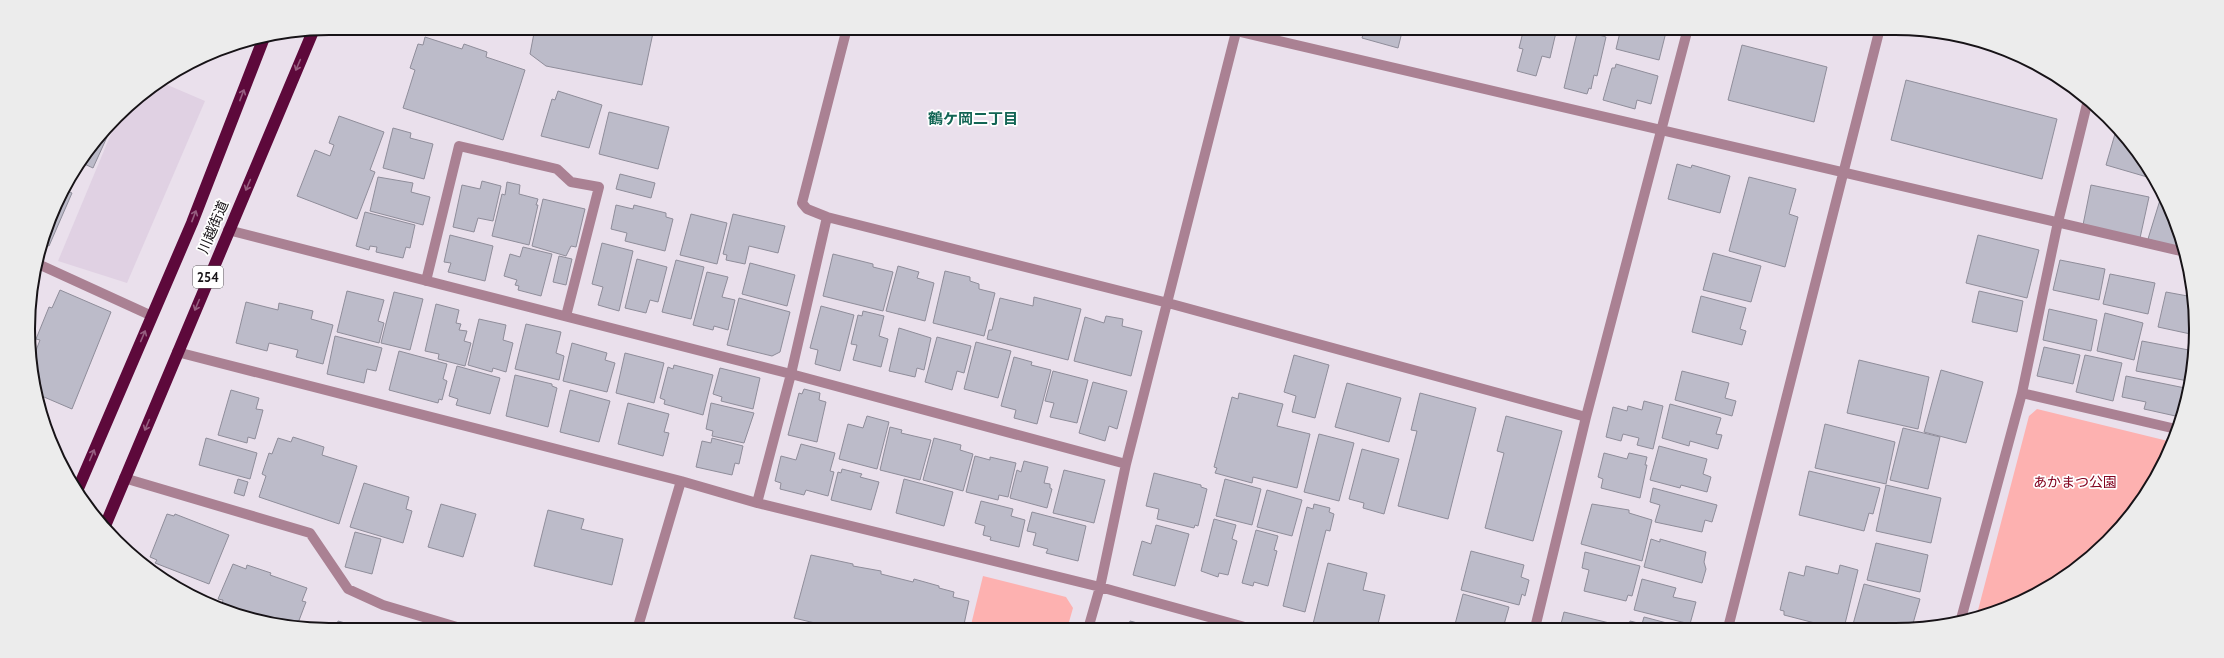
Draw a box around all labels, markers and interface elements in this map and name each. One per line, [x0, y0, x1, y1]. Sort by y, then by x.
one-way arrow [294, 59, 302, 71]
one-way arrow [238, 90, 246, 102]
district label: 鶴ケ岡二丁目 [928, 110, 1018, 128]
one-way arrow [243, 179, 251, 191]
street label: 川越街道 [194, 198, 232, 256]
one-way arrow [191, 211, 199, 223]
road number: 254 [193, 266, 223, 288]
one-way arrow [193, 298, 200, 310]
one-way arrow [140, 330, 147, 342]
one-way arrow [142, 418, 150, 430]
one-way arrow [89, 450, 97, 462]
park label: あかまつ公園 [2033, 473, 2117, 491]

